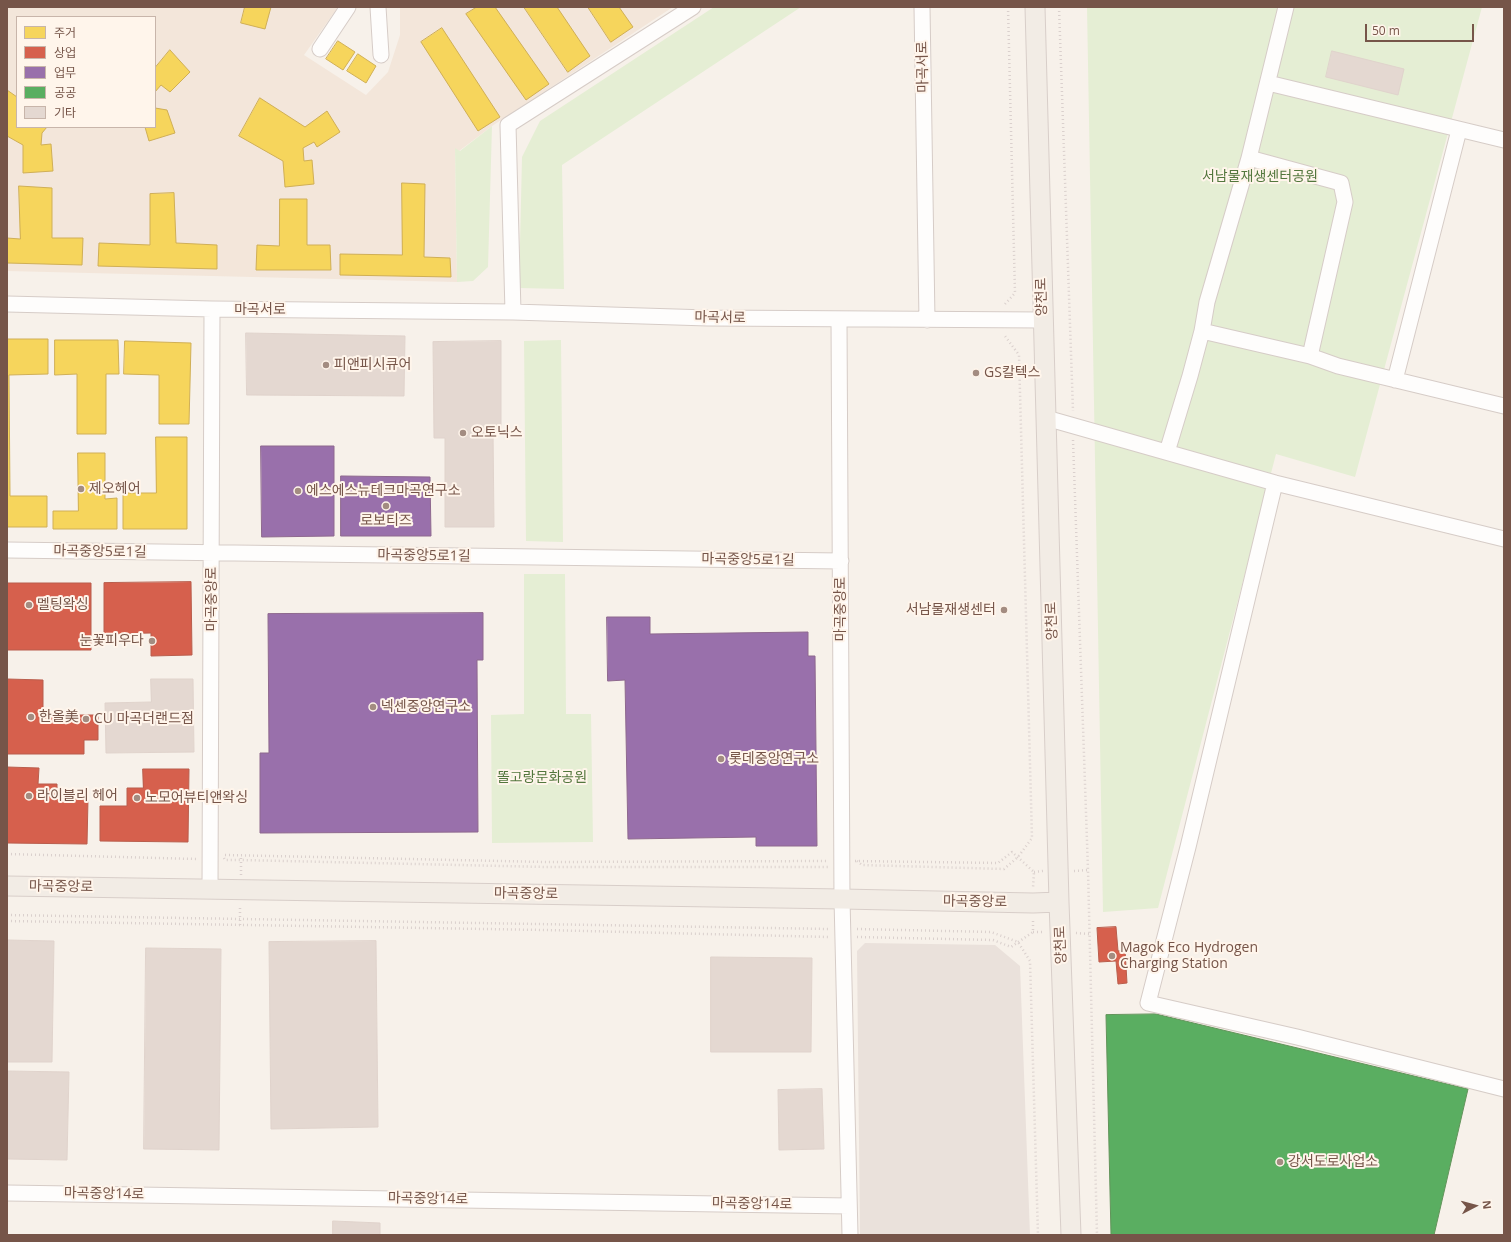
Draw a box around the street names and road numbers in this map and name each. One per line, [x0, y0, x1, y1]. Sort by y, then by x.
street label: 마곡서로 [914, 41, 932, 93]
street label: 양천로 [1033, 278, 1051, 316]
street label: 마곡서로 [234, 302, 286, 318]
street label: 마곡서로 [694, 309, 746, 327]
street label: 마곡중앙5로1길 [53, 543, 147, 561]
street label: 마곡중앙5로1길 [377, 547, 471, 565]
street label: 마곡중앙5로1길 [701, 551, 795, 569]
street label: 마곡중앙로 [204, 567, 220, 631]
street label: 마곡중앙로 [833, 577, 849, 641]
street label: 양천로 [1043, 601, 1061, 641]
street label: 마곡중앙로 [29, 878, 93, 896]
street label: 마곡중앙로 [494, 885, 558, 903]
street label: 마곡중앙로 [943, 893, 1007, 911]
street label: 양천로 [1052, 925, 1070, 965]
street label: 마곡중앙14로 [64, 1185, 144, 1203]
street label: 마곡중앙14로 [388, 1190, 468, 1208]
street label: 마곡중앙14로 [712, 1195, 792, 1213]

